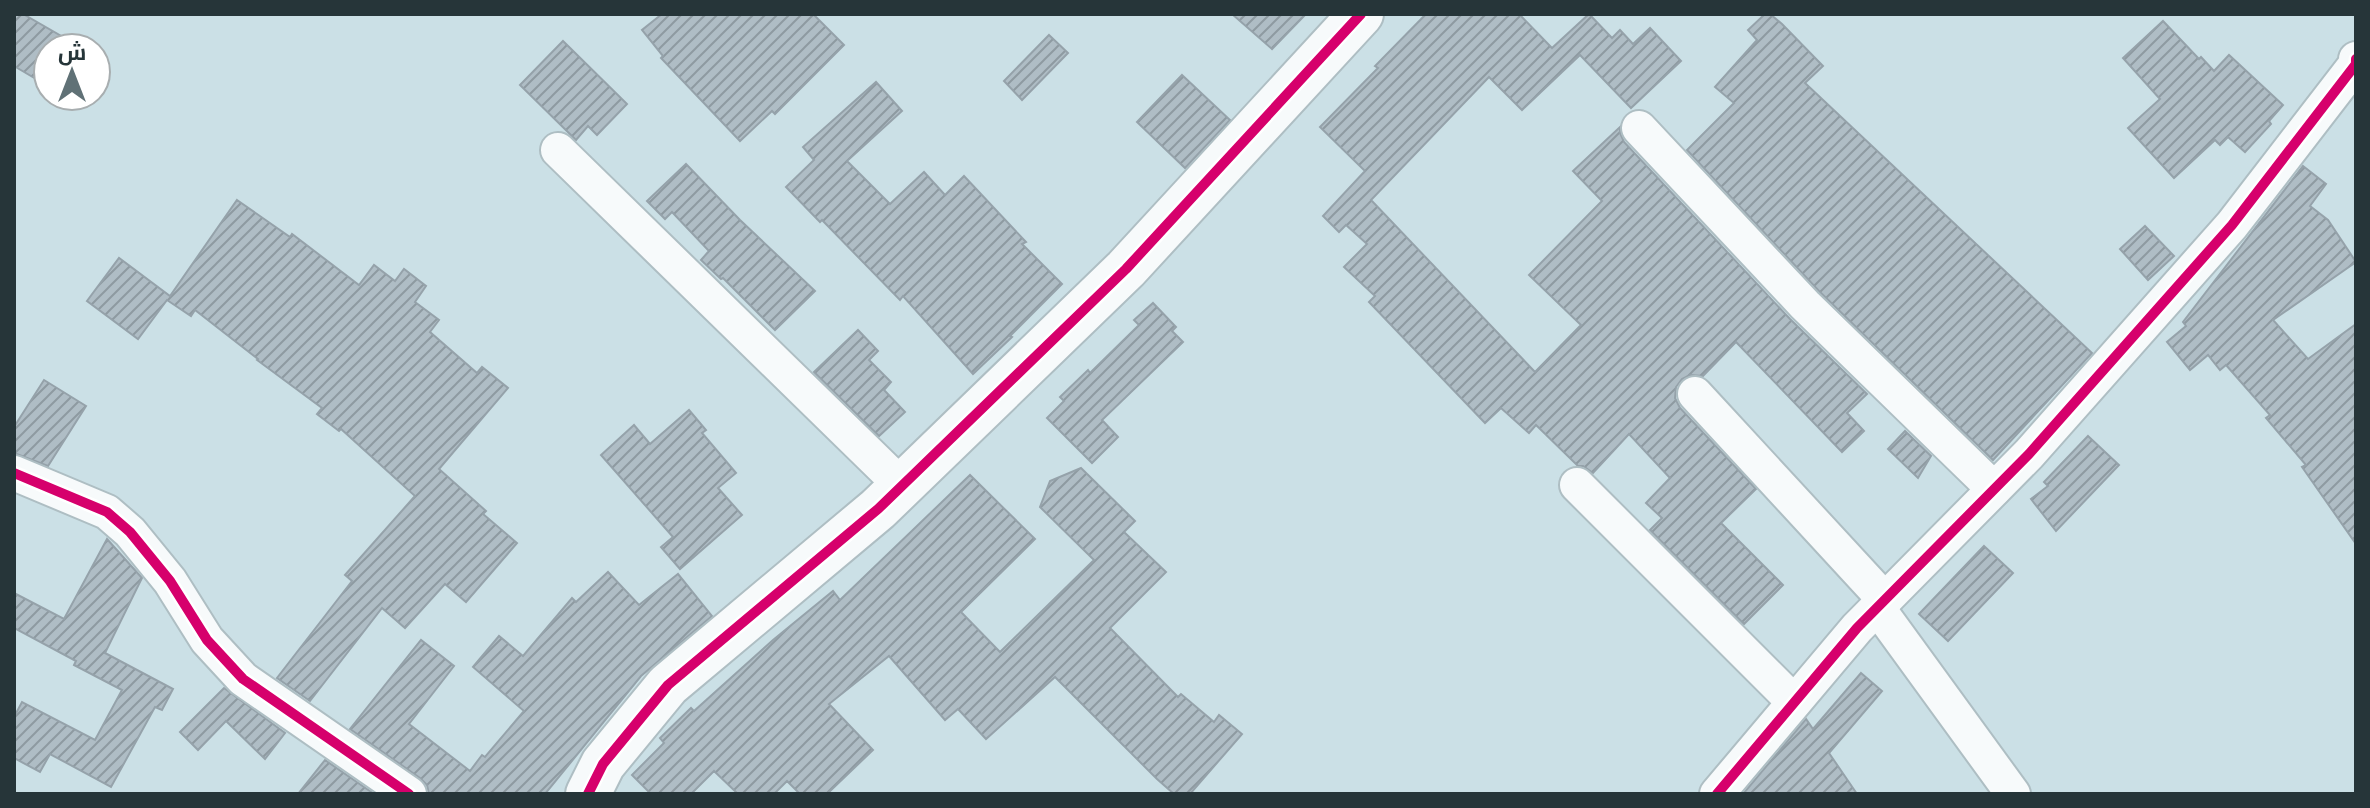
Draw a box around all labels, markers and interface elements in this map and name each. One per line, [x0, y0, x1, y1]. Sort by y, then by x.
north arrow [32, 32, 112, 112]
text: ش [58, 41, 86, 66]

